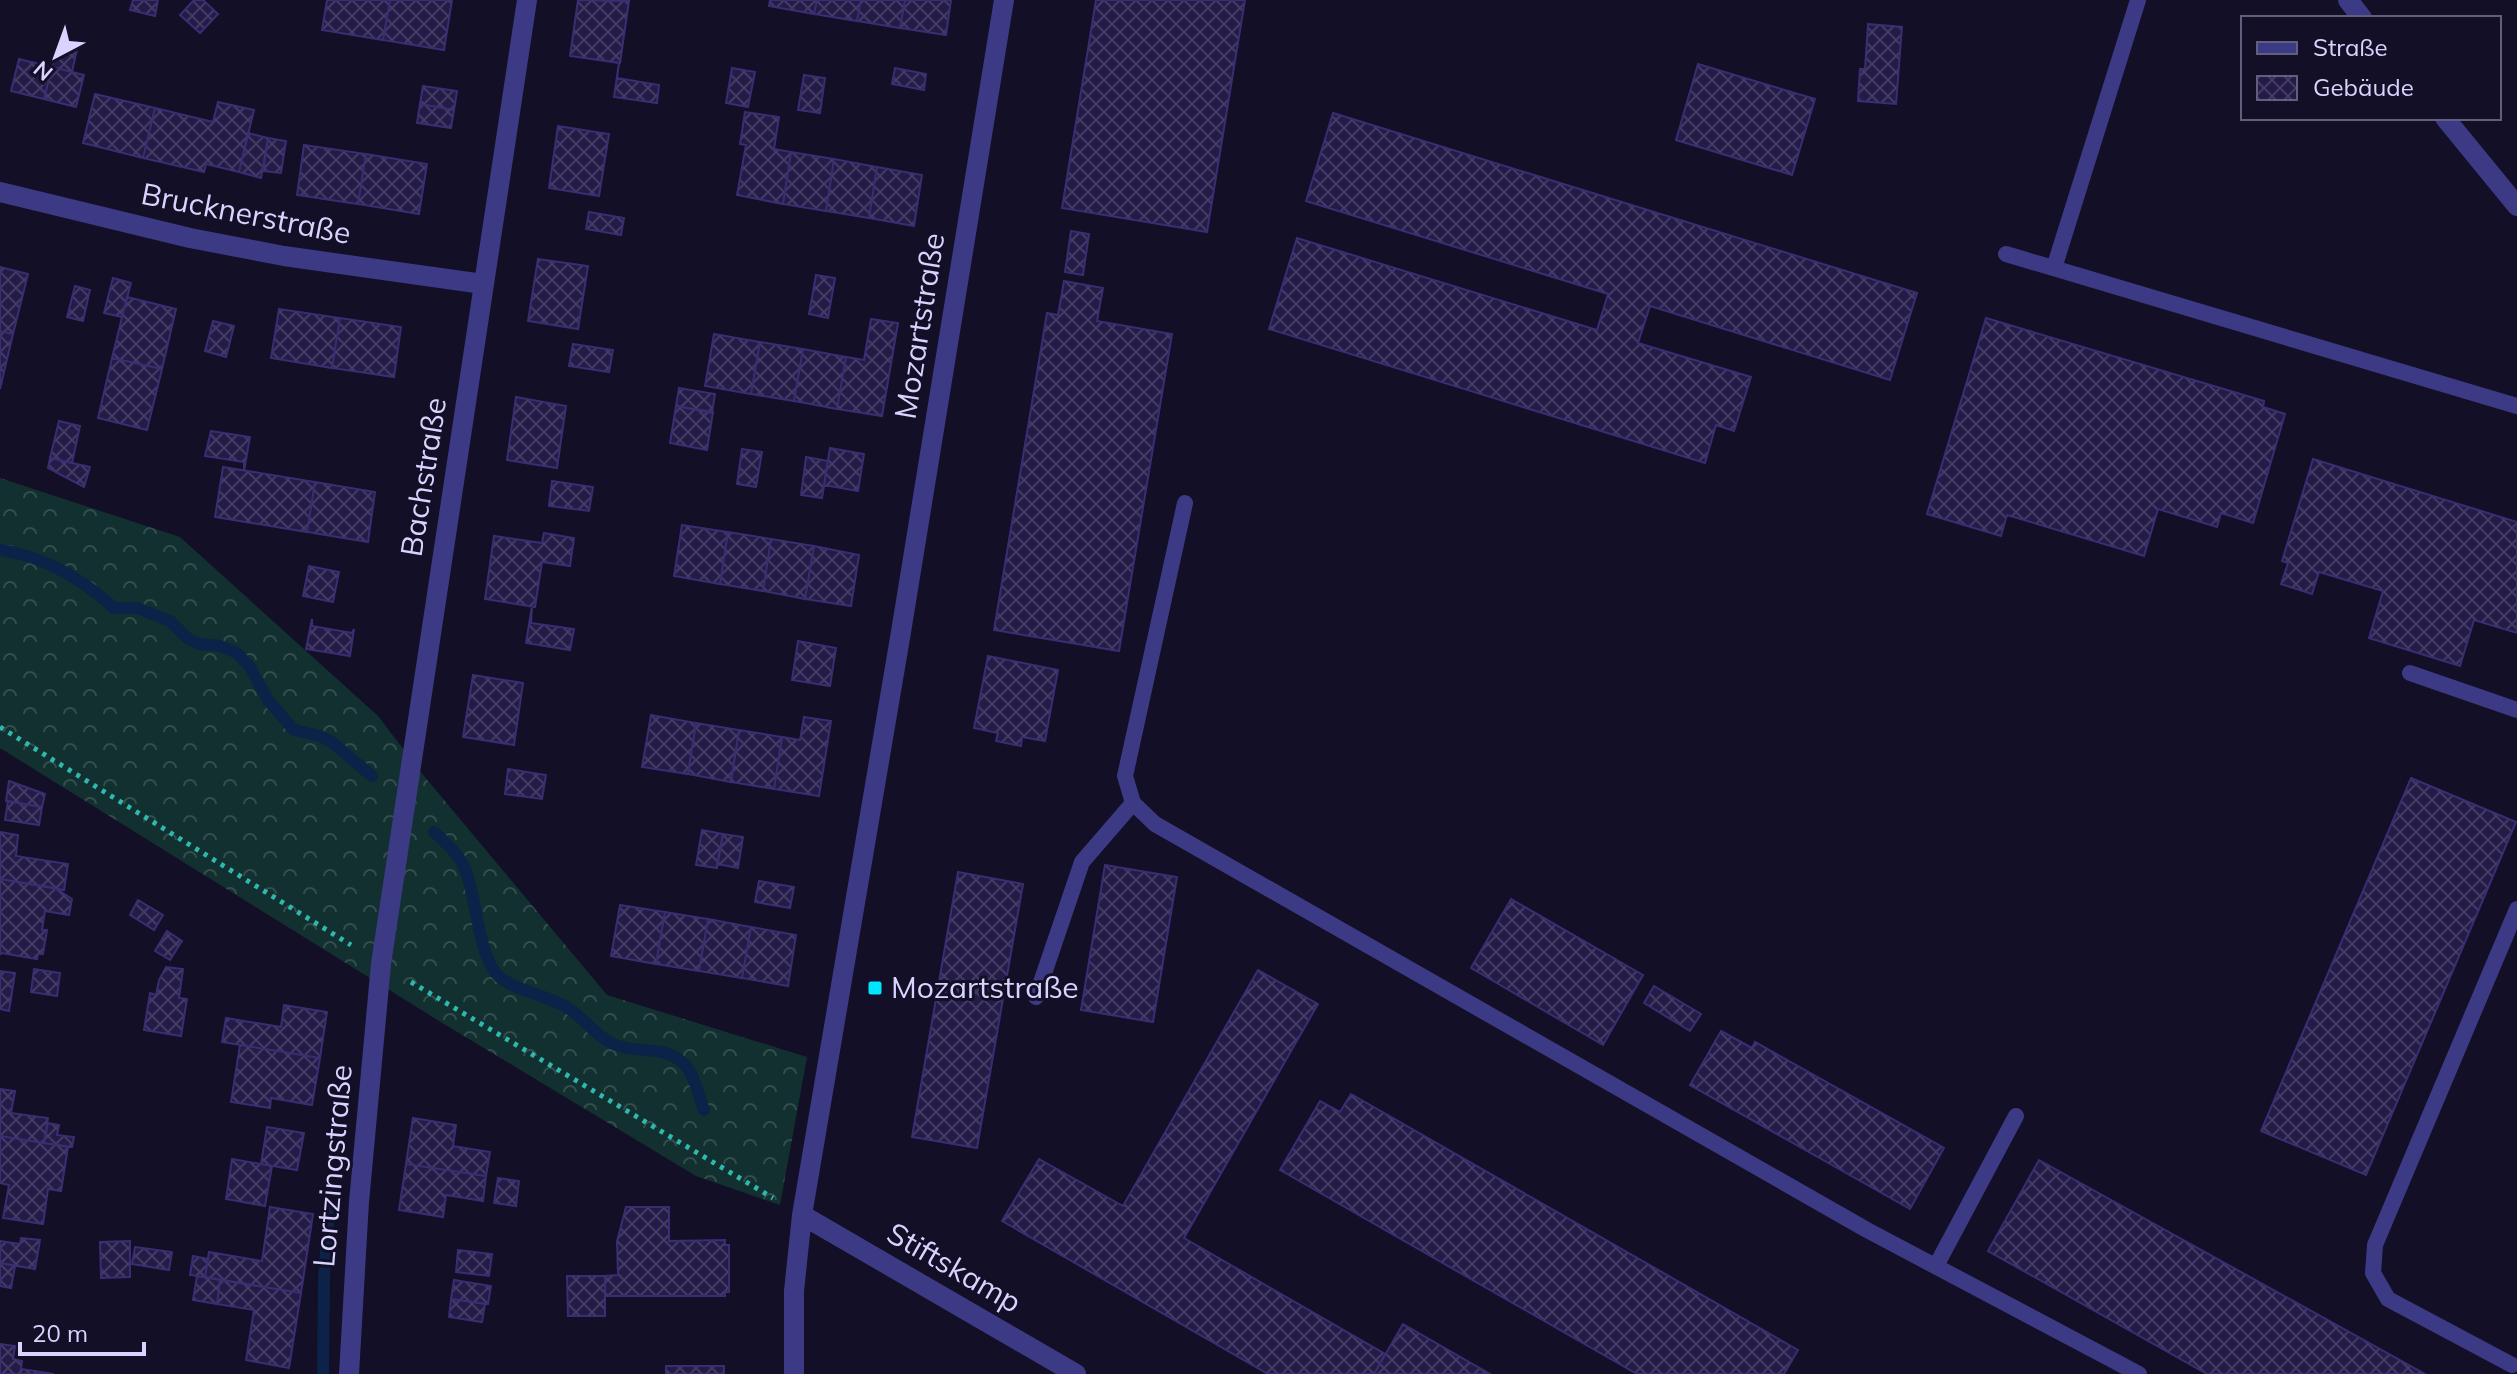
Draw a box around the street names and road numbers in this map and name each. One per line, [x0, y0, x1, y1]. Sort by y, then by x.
street label: Brucknerstraße [138, 174, 354, 252]
street label: Mozartstraße [886, 230, 952, 421]
street label: Bachstraße [392, 395, 454, 559]
street label: Lortzingstraße [304, 1063, 360, 1269]
street label: Stiftskamp [881, 1213, 1028, 1321]

